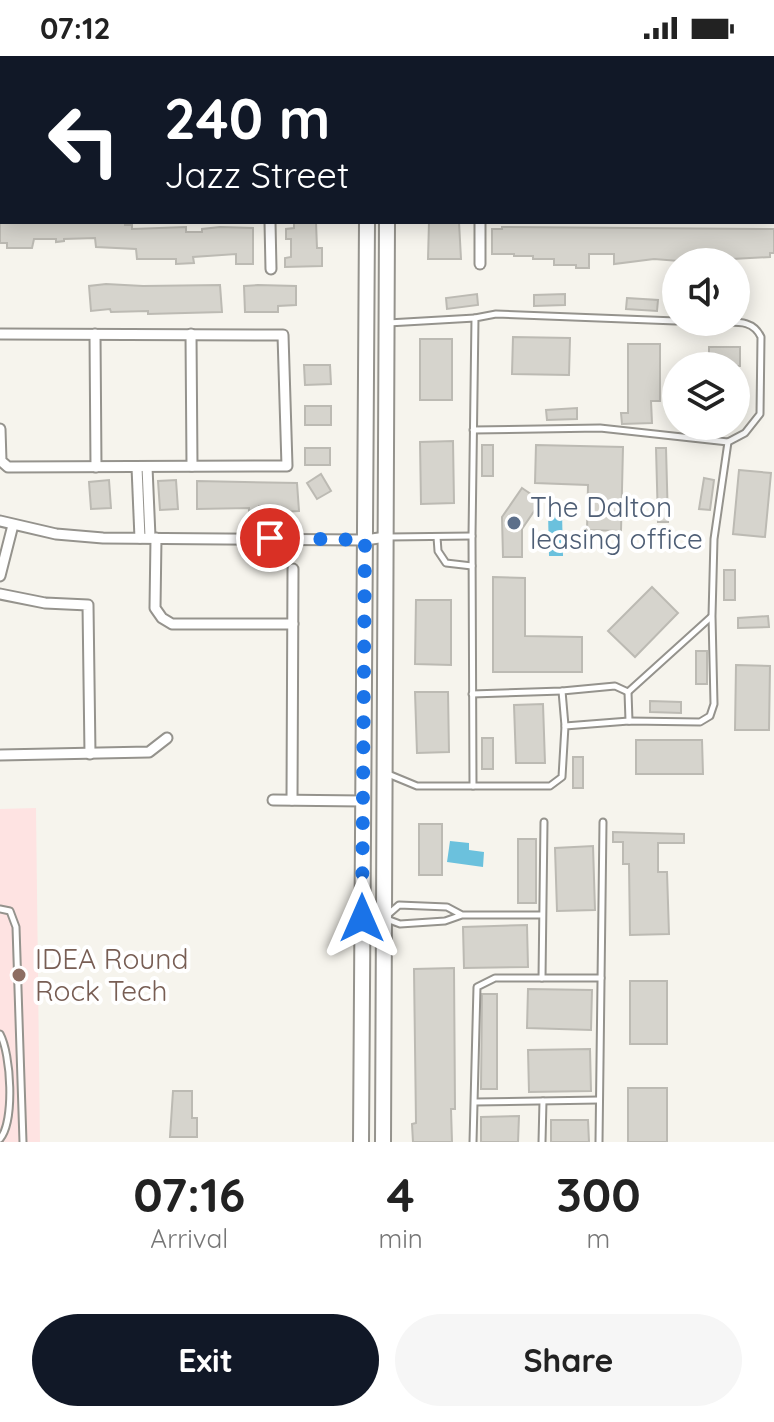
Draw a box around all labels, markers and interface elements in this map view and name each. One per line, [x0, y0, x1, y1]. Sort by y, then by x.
text: 07:12 [40, 9, 111, 47]
text: 240 m [164, 83, 331, 153]
icon: left [32, 88, 136, 192]
text: Jazz Street [164, 152, 349, 197]
map controls [662, 248, 750, 440]
button: sound [662, 248, 750, 336]
button: layers [662, 352, 750, 440]
place label: The Dalton leasing office [530, 489, 703, 556]
pin [236, 504, 304, 572]
marker: The Dalton leasing office [505, 514, 523, 532]
icon: arrive [248, 516, 292, 560]
position arrow [320, 876, 404, 960]
place label: IDEA Round Rock Tech [35, 941, 188, 1008]
marker: IDEA Round Rock Tech [10, 966, 28, 984]
text: 07:16 [133, 1164, 245, 1224]
text: 4 [387, 1164, 415, 1224]
text: 300 [556, 1164, 641, 1224]
text: Arrival [150, 1222, 228, 1255]
text: min [379, 1222, 423, 1255]
text: m [587, 1222, 610, 1255]
button: Exit [32, 1314, 379, 1406]
button: Share [395, 1314, 742, 1406]

